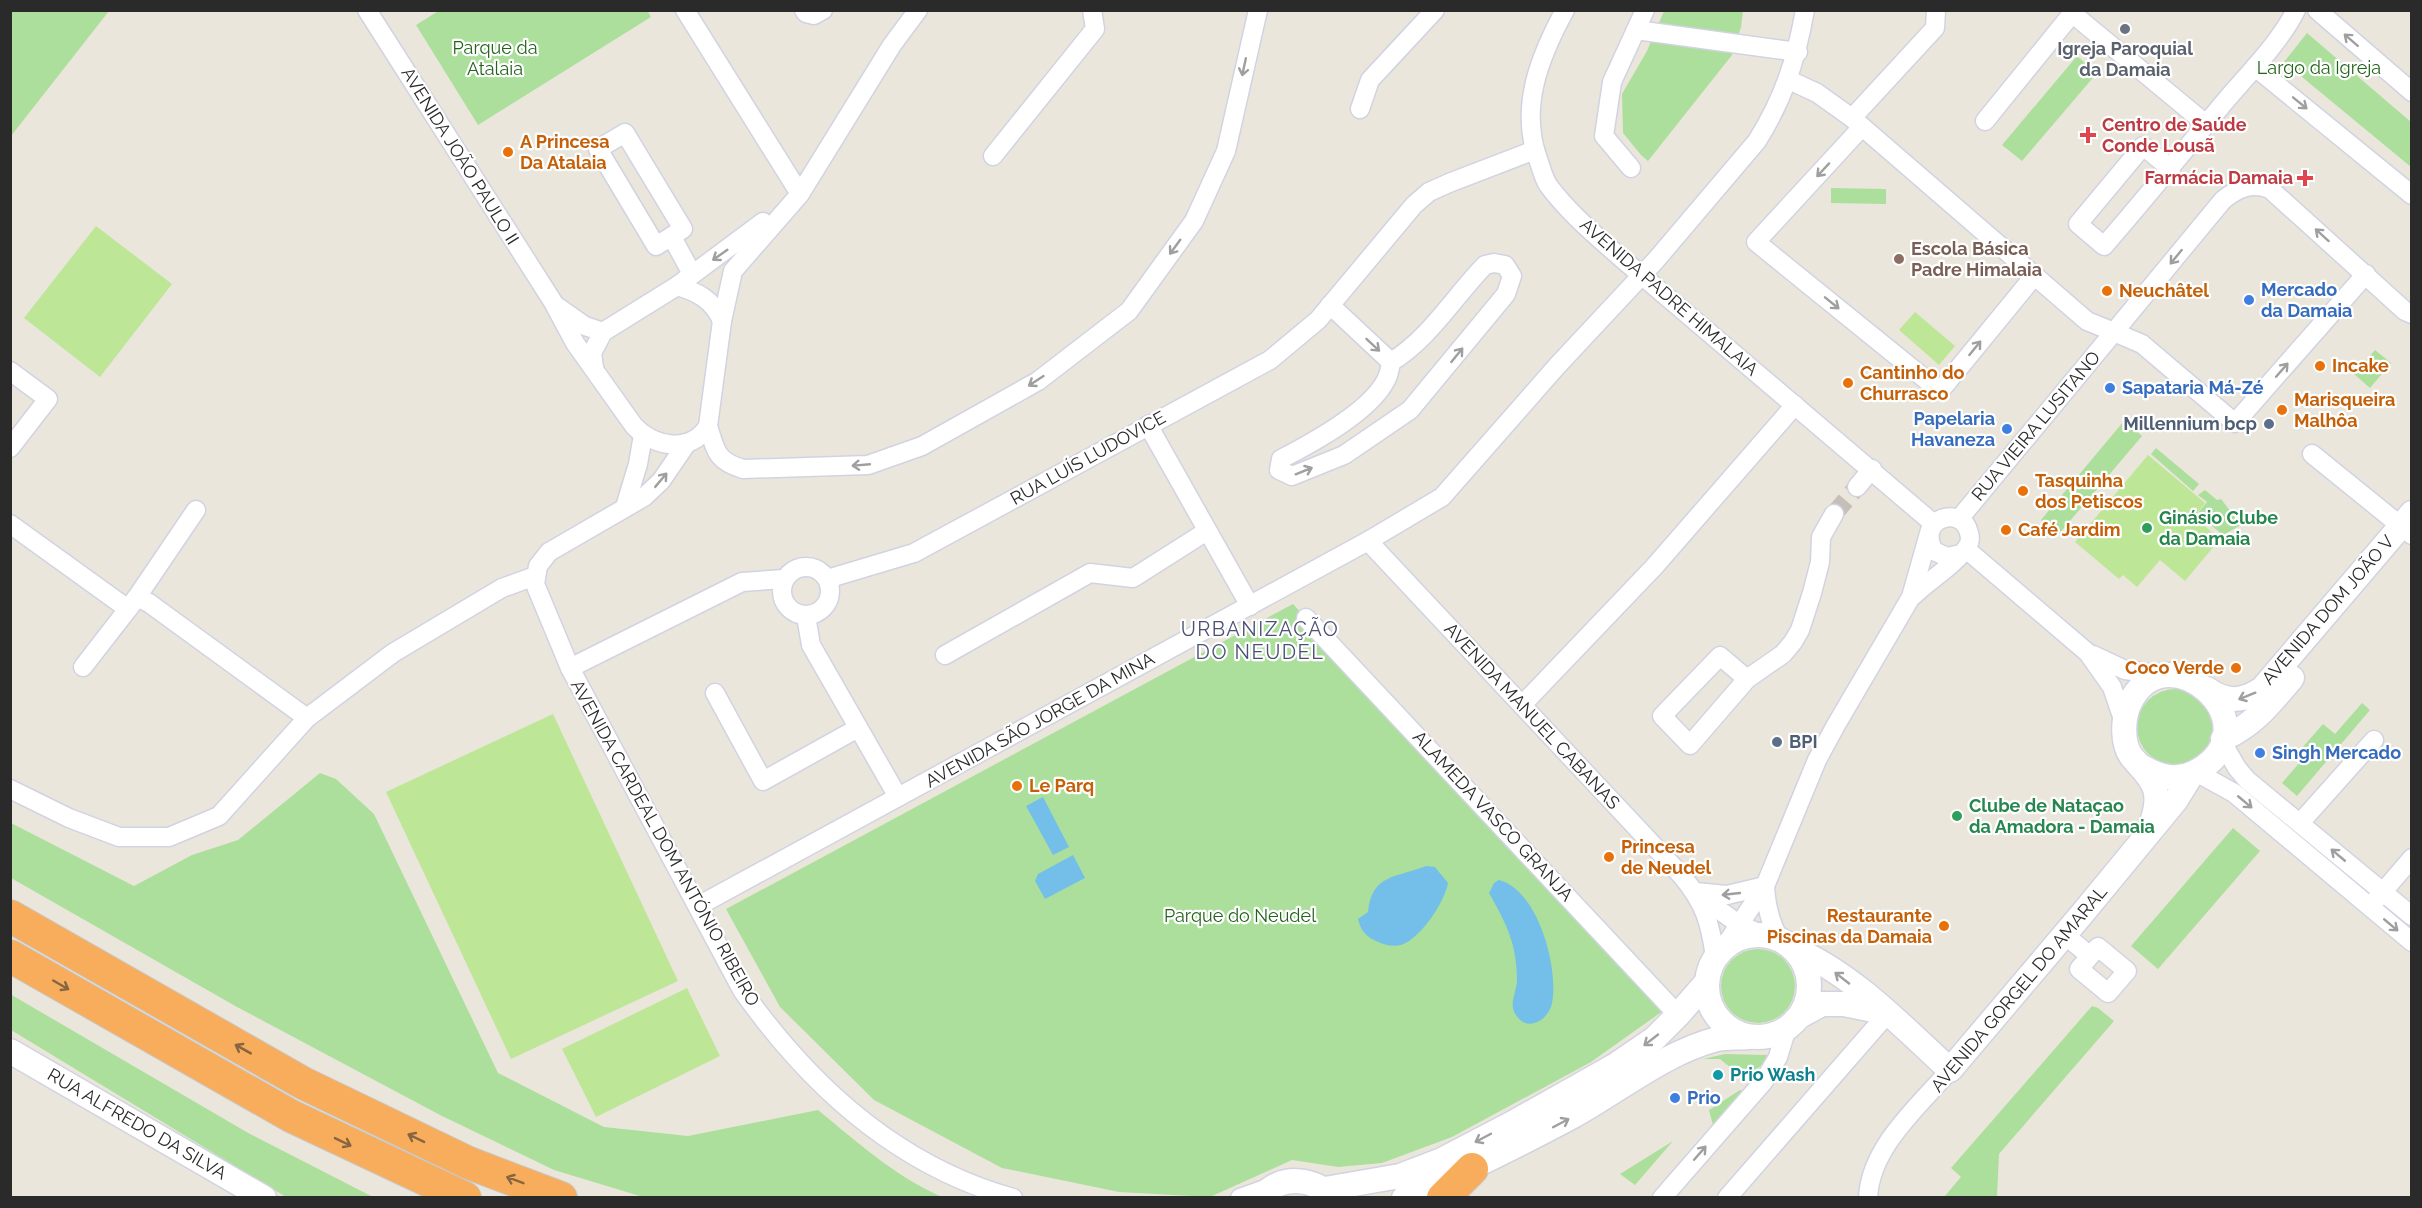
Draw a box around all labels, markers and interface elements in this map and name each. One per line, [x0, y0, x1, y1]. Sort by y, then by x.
marker: Igreja Paroquial da Damaia [2118, 22, 2132, 36]
one-way arrow [2344, 33, 2359, 47]
park label: Parque da Atalaia [453, 37, 537, 79]
place label: Igreja Paroquial da Damaia [2057, 38, 2193, 80]
one-way arrow [1238, 57, 1249, 77]
park label: Largo da Igreja [2257, 57, 2381, 78]
street label: AVENIDA JOÃO PAULO II [397, 63, 524, 248]
one-way arrow [2292, 97, 2308, 110]
place label: Centro de Saúde Conde Lousã [2102, 114, 2247, 156]
marker: Centro de Saúde Conde Lousã [2079, 126, 2097, 144]
place label: A Princesa Da Atalaia [520, 131, 610, 173]
marker: A Princesa Da Atalaia [501, 145, 515, 159]
one-way arrow [1816, 162, 1830, 177]
place label: Farmácia Damaia [2145, 167, 2293, 188]
marker: Farmácia Damaia [2298, 171, 2312, 185]
street label: AVENIDA PADRE HIMALAIA [1576, 214, 1763, 380]
one-way arrow [2315, 228, 2330, 242]
place label: Escola Básica Padre Himalaia [1911, 238, 2042, 280]
one-way arrow [1169, 239, 1181, 255]
one-way arrow [712, 249, 728, 261]
one-way arrow [2170, 249, 2183, 265]
marker: Escola Básica Padre Himalaia [1892, 252, 1906, 266]
place label: Mercado da Damaia [2261, 279, 2352, 321]
place label: Neuchâtel [2119, 280, 2209, 301]
marker: Neuchâtel [2100, 284, 2114, 298]
marker: Mercado da Damaia [2242, 293, 2256, 307]
one-way arrow [1824, 297, 1840, 310]
one-way arrow [1365, 338, 1380, 352]
one-way arrow [1968, 341, 1982, 356]
one-way arrow [1450, 347, 1463, 363]
street label: RUA VIEIRA LUSITANO [1967, 347, 2104, 505]
place label: Incake [2332, 355, 2389, 376]
marker: Incake [2313, 359, 2327, 373]
place label: Cantinho do Churrasco [1860, 362, 1965, 404]
one-way arrow [2275, 362, 2289, 377]
one-way arrow [1028, 375, 1045, 387]
marker: Cantinho do Churrasco [1841, 376, 1855, 390]
place label: Sapataria Má-Zé [2122, 377, 2264, 398]
marker: Sapataria Má-Zé [2103, 381, 2117, 395]
place label: Marisqueira Malhôa [2294, 389, 2395, 431]
marker: Marisqueira Malhôa [2275, 403, 2289, 417]
street label: RUA LUÍS LUDOVICE [1006, 405, 1169, 509]
place label: Papelaria Havaneza [1911, 408, 1995, 450]
place label: Millennium bcp [2123, 413, 2257, 434]
marker: Millennium bcp [2262, 417, 2276, 431]
marker: Papelaria Havaneza [2000, 422, 2014, 436]
one-way arrow [852, 460, 872, 471]
one-way arrow [1294, 465, 1313, 476]
place label: Tasquinha dos Petiscos [2035, 470, 2143, 512]
one-way arrow [654, 472, 667, 488]
marker: Tasquinha dos Petiscos [2016, 484, 2030, 498]
place label: Ginásio Clube da Damaia [2159, 507, 2278, 549]
place label: Café Jardim [2018, 519, 2121, 540]
marker: Ginásio Clube da Damaia [2140, 521, 2154, 535]
marker: Café Jardim [1999, 523, 2013, 537]
street label: AVENIDA DOM JOÃO V [2257, 531, 2398, 689]
district label: URBANIZAÇÃO DO NEUDEL [1181, 617, 1339, 664]
street label: AVENIDA MANUEL CABANAS [1440, 618, 1624, 813]
street label: AVENIDA SÃO JORGE DA MINA [922, 648, 1158, 791]
place label: Coco Verde [2125, 657, 2224, 678]
marker: Coco Verde [2229, 661, 2243, 675]
street label: AVENIDA CARDEAL DOM ANTÓNIO RIBEIRO [567, 676, 765, 1009]
one-way arrow [2238, 691, 2257, 702]
street label: ALAMEDA VASCO GRANJA [1409, 726, 1578, 905]
place label: BPI [1789, 731, 1818, 752]
marker: BPI [1770, 735, 1784, 749]
place label: Singh Mercado [2272, 742, 2401, 763]
marker: Singh Mercado [2253, 746, 2267, 760]
place label: Le Parq [1029, 775, 1094, 796]
marker: Le Parq [1010, 779, 1024, 793]
place label: Clube de Nataçao da Amadora - Damaia [1969, 795, 2155, 837]
one-way arrow [2237, 795, 2252, 809]
marker: Clube de Nataçao da Amadora - Damaia [1950, 809, 1964, 823]
place label: Princesa de Neudel [1621, 836, 1712, 878]
one-way arrow [2331, 848, 2346, 862]
marker: Princesa de Neudel [1602, 850, 1616, 864]
street label: AVENIDA GORGEL DO AMARAL [1926, 881, 2111, 1096]
one-way arrow [1721, 888, 1741, 899]
park label: Parque do Neudel [1164, 905, 1316, 926]
place label: Restaurante Piscinas da Damaia [1767, 905, 1932, 947]
one-way arrow [2383, 918, 2399, 931]
marker: Restaurante Piscinas da Damaia [1937, 919, 1951, 933]
one-way arrow [1835, 971, 1851, 984]
one-way arrow [52, 980, 69, 992]
one-way arrow [1644, 1034, 1660, 1047]
one-way arrow [234, 1043, 252, 1054]
street label: RUA ALFREDO DA SILVA [44, 1064, 231, 1184]
place label: Prio Wash [1730, 1064, 1815, 1085]
marker: Prio Wash [1711, 1068, 1725, 1082]
place label: Prio [1687, 1087, 1721, 1108]
marker: Prio [1668, 1091, 1682, 1105]
one-way arrow [1551, 1116, 1569, 1128]
one-way arrow [408, 1131, 426, 1143]
one-way arrow [1475, 1132, 1492, 1144]
one-way arrow [334, 1136, 352, 1148]
one-way arrow [1694, 1145, 1707, 1161]
one-way arrow [506, 1174, 525, 1185]

